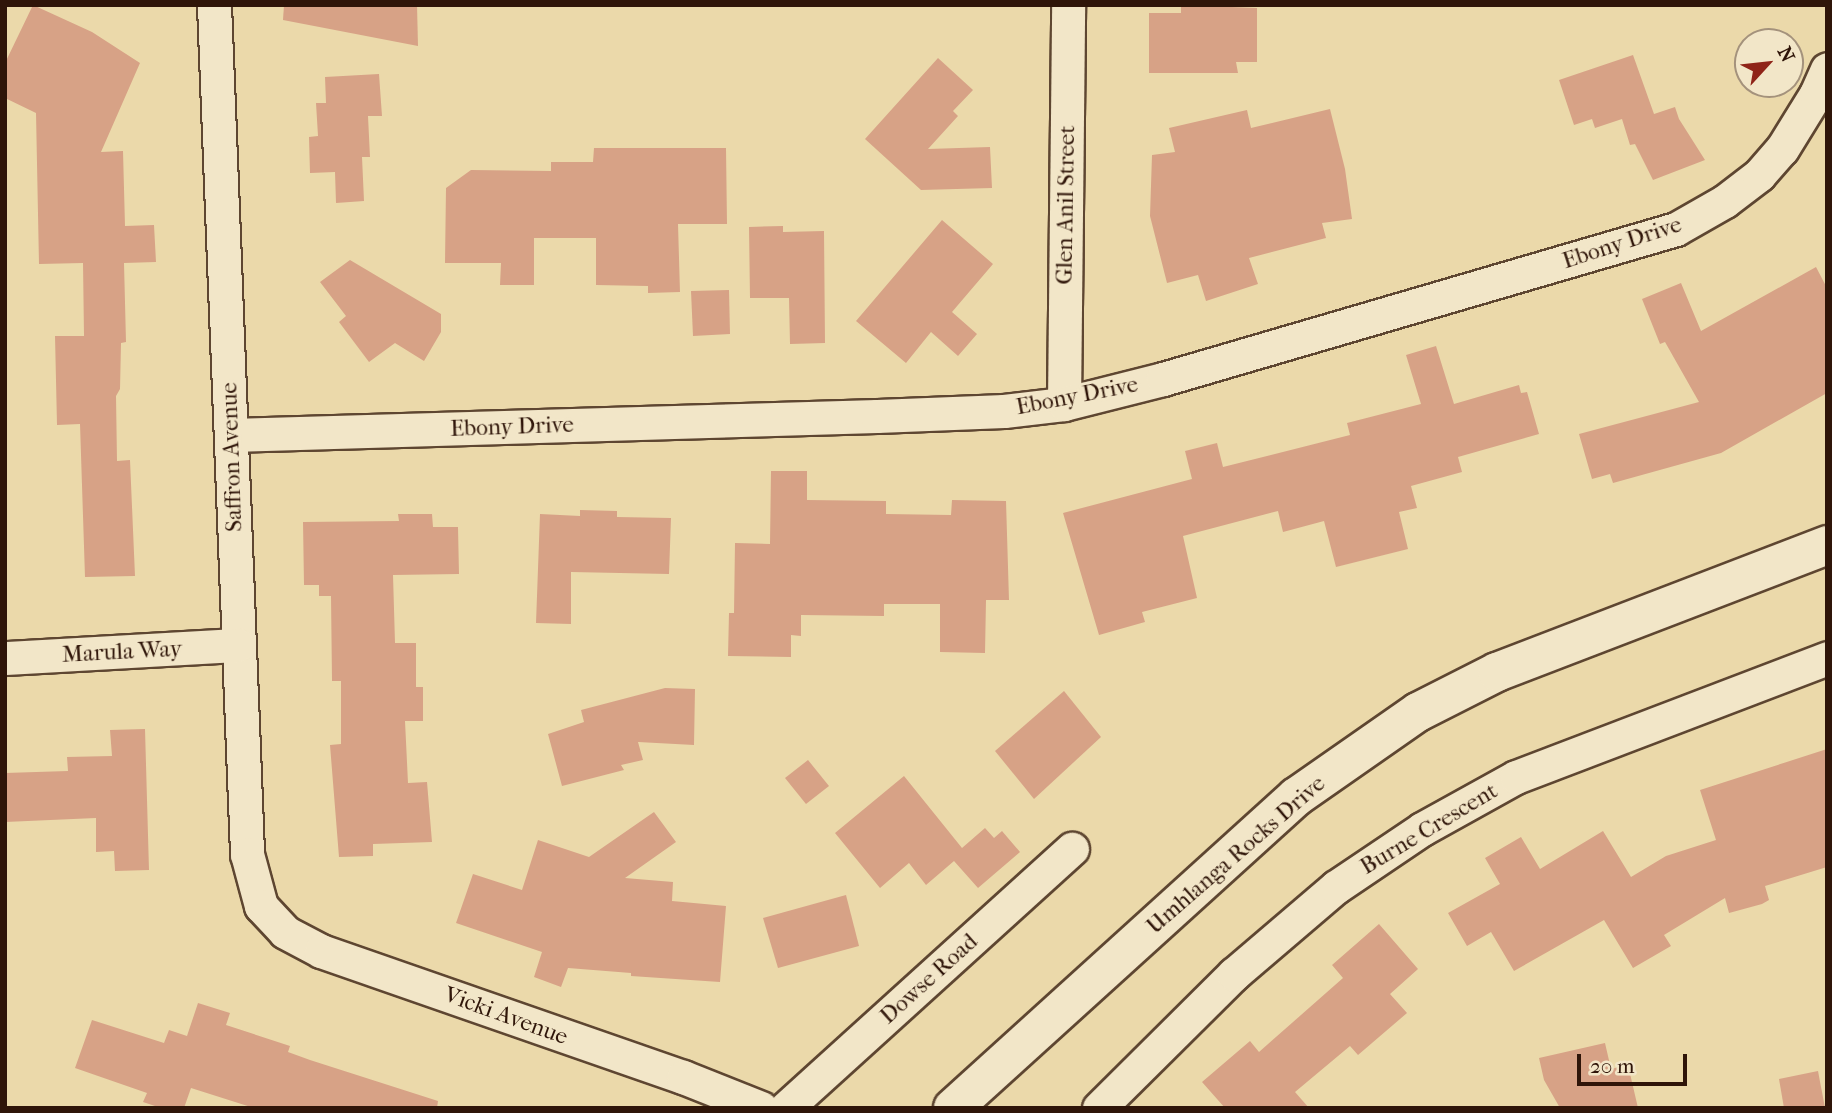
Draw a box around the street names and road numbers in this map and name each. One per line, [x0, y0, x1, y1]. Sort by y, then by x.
street label: Glen Anil Street [1051, 125, 1081, 285]
street label: Ebony Drive [1559, 211, 1685, 275]
street label: Ebony Drive [1014, 371, 1140, 421]
street label: Saffron Avenue [216, 382, 248, 532]
street label: Ebony Drive [450, 411, 574, 443]
street label: Marula Way [61, 635, 183, 669]
street label: Umhlanga Rocks Drive [1141, 770, 1331, 940]
street label: Burne Crescent [1355, 777, 1503, 881]
street label: Dowse Road [874, 928, 984, 1030]
street label: Vicki Avenue [440, 981, 572, 1051]

